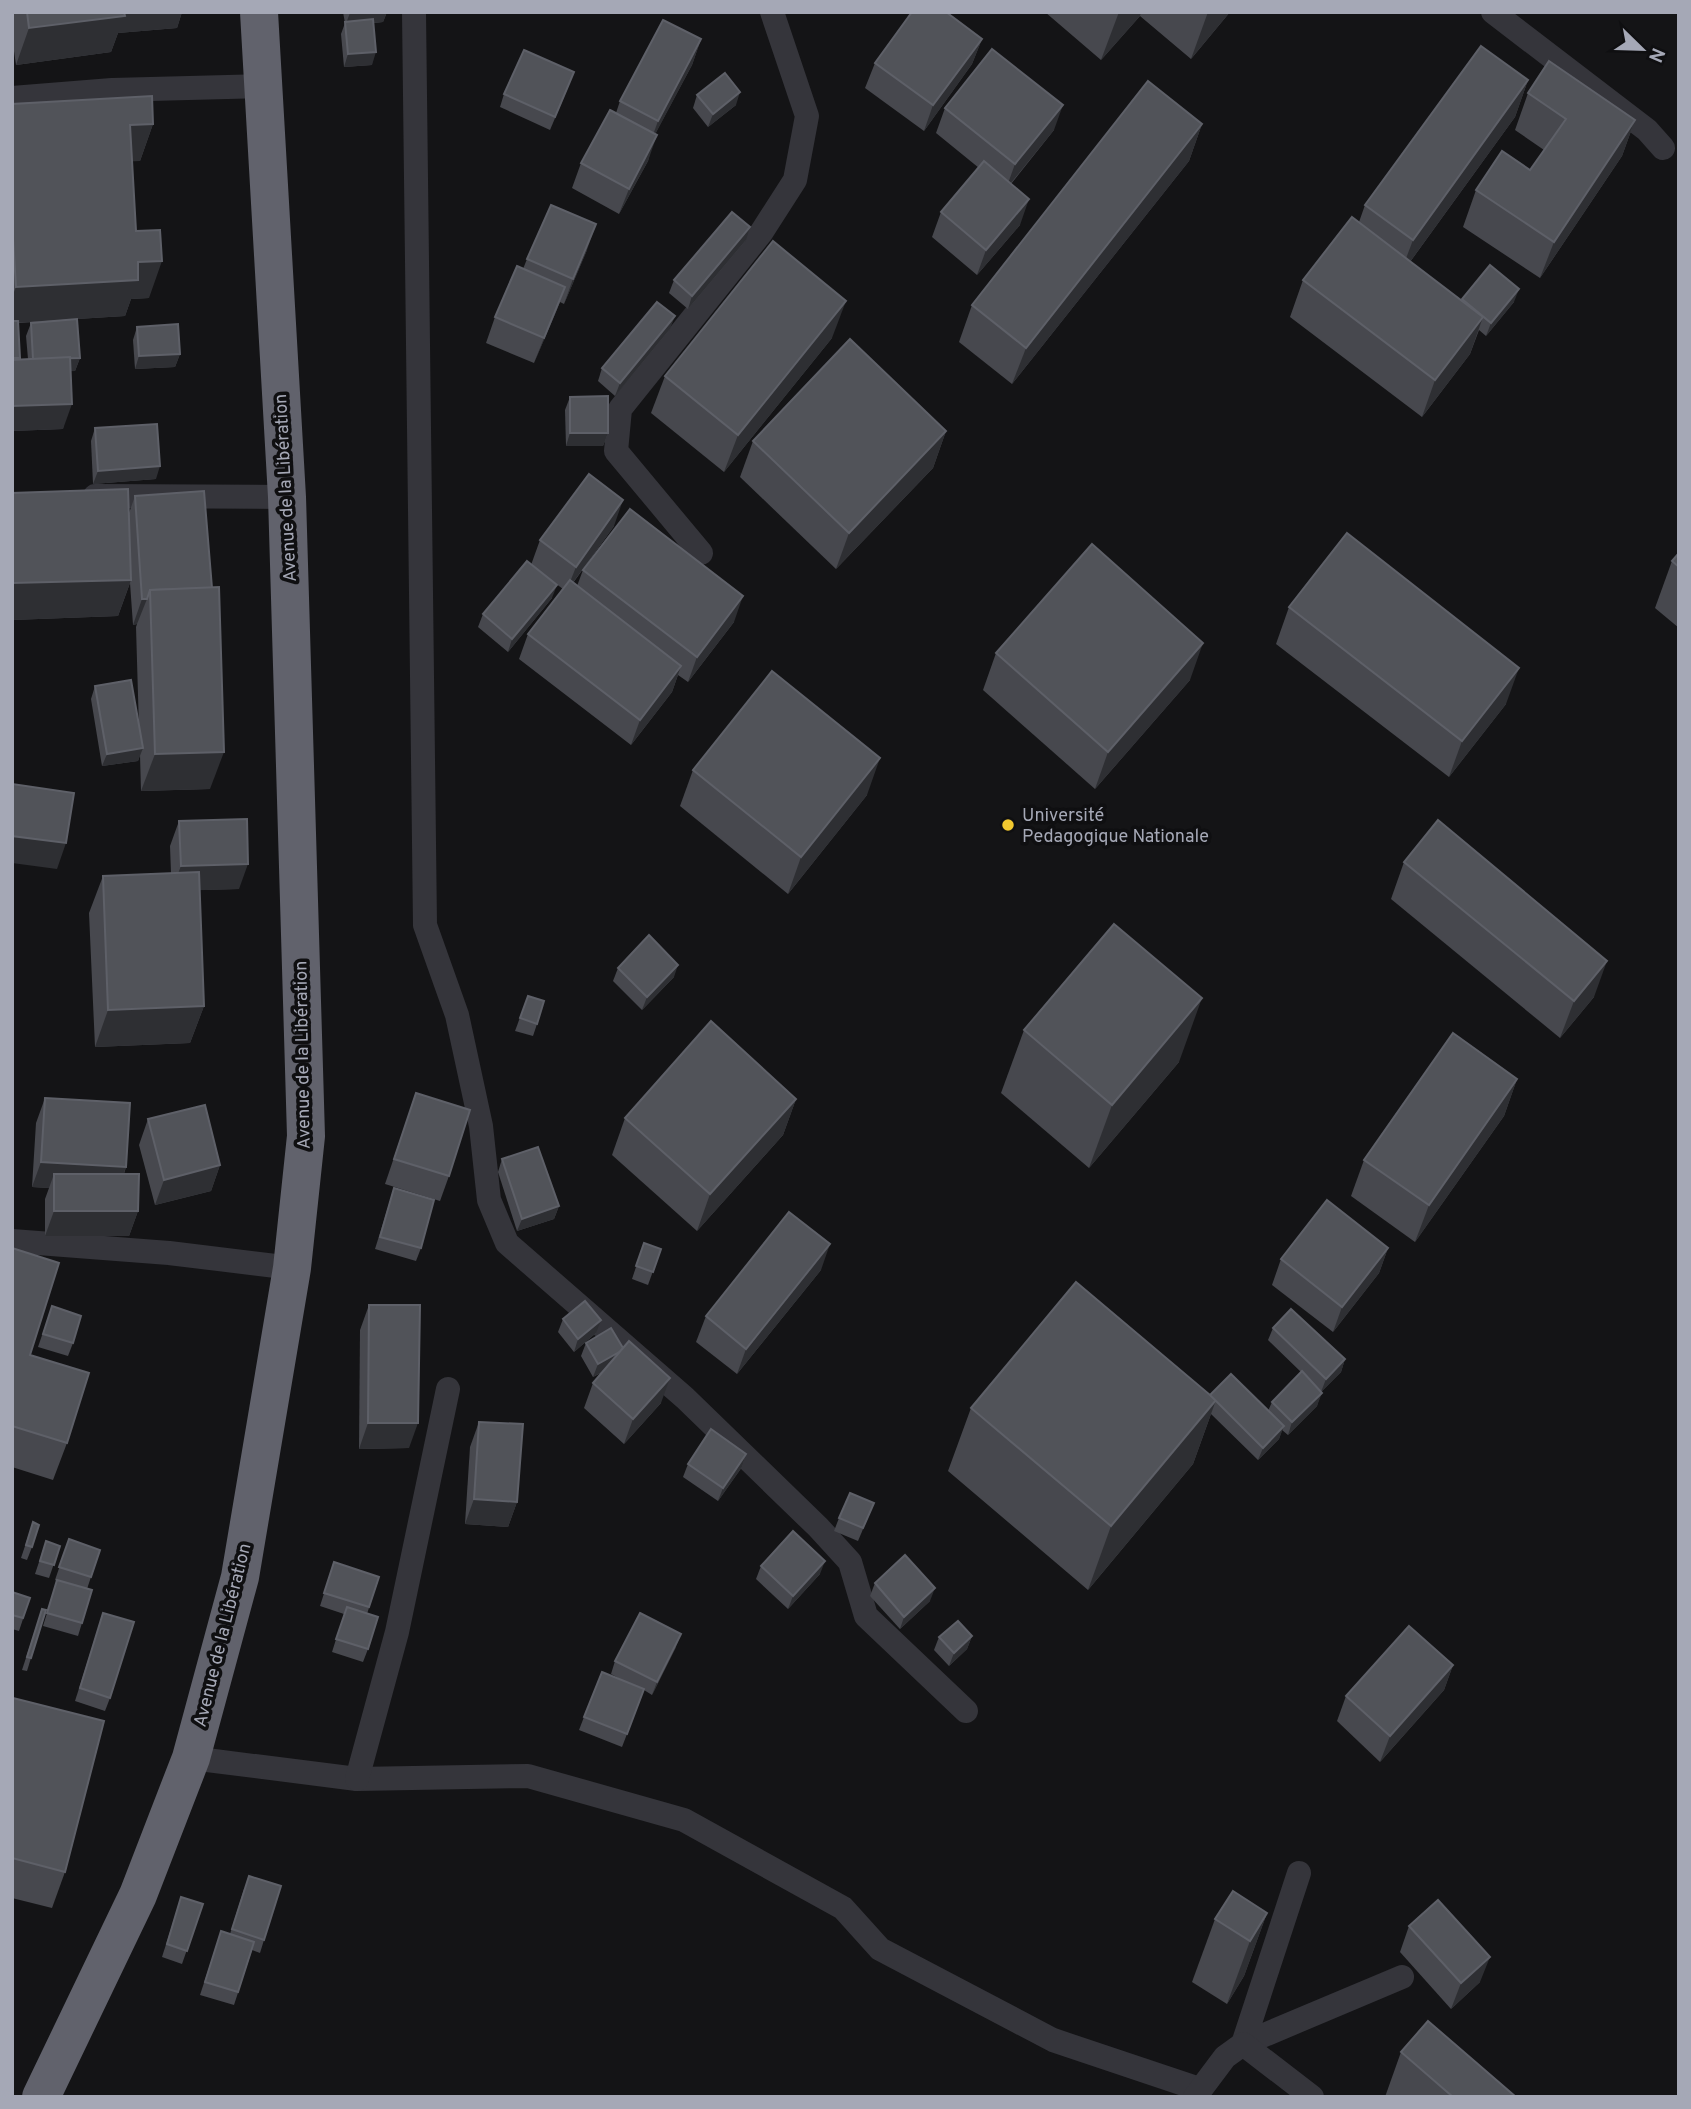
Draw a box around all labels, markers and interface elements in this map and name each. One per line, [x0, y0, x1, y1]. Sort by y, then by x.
north arrow [1607, 14, 1677, 84]
text: N [1642, 44, 1670, 66]
street label: Avenue de la Libération [270, 393, 303, 583]
place label: Université Pedagogique Nationale [1022, 805, 1209, 849]
marker: Université Pedagogique Nationale [1000, 817, 1016, 833]
street label: Avenue de la Libération [290, 961, 317, 1149]
street label: Avenue de la Libération [189, 1541, 257, 1730]

